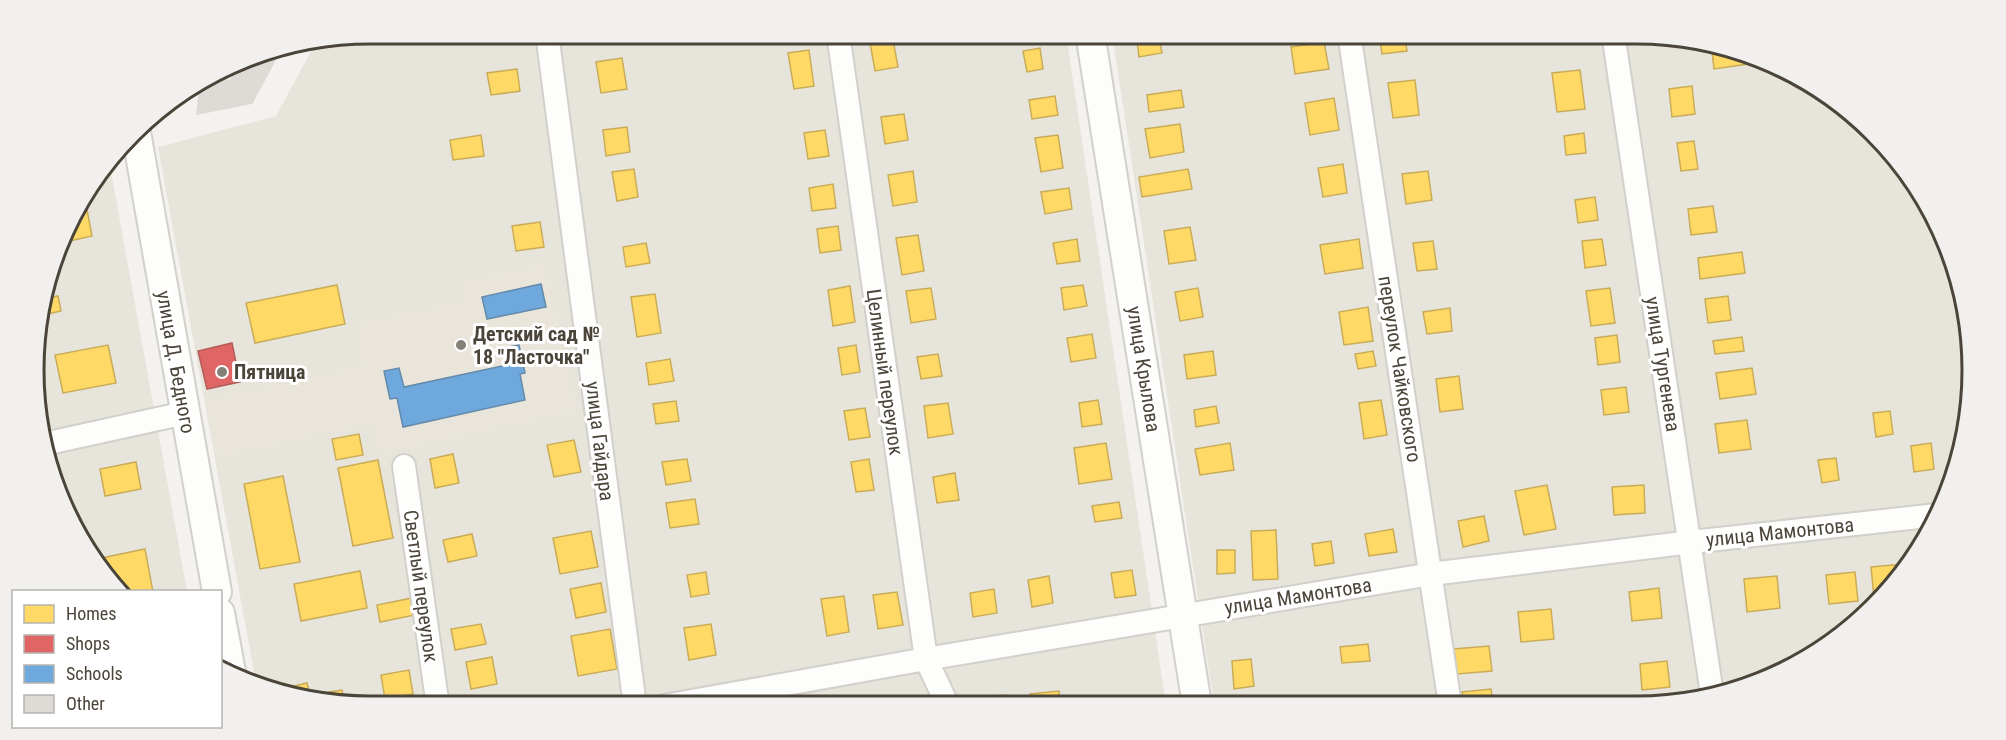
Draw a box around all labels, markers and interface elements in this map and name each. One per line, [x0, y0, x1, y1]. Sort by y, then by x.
street label: переулок Чайковского [1373, 274, 1427, 464]
street label: Целинный переулок [861, 287, 909, 457]
street label: улица Д. Бедного [152, 289, 200, 435]
street label: улица Тургенева [1640, 295, 1686, 433]
street label: улица Крылова [1122, 304, 1166, 434]
place label: Детский сад № 18 "Ласточка" [473, 322, 600, 369]
marker: Детский сад № 18 "Ласточка" [454, 338, 468, 352]
place label: Пятница [234, 360, 305, 384]
marker: Пятница [215, 365, 229, 379]
street label: улица Гайдара [581, 380, 619, 502]
street label: Светлый переулок [398, 508, 444, 664]
street label: улица Мамонтова [1705, 512, 1855, 552]
street label: улица Мамонтова [1223, 573, 1373, 619]
legend [12, 590, 222, 728]
text: Homes [66, 603, 116, 624]
text: Shops [66, 633, 110, 654]
text: Schools [66, 663, 123, 684]
text: Other [66, 693, 105, 714]

